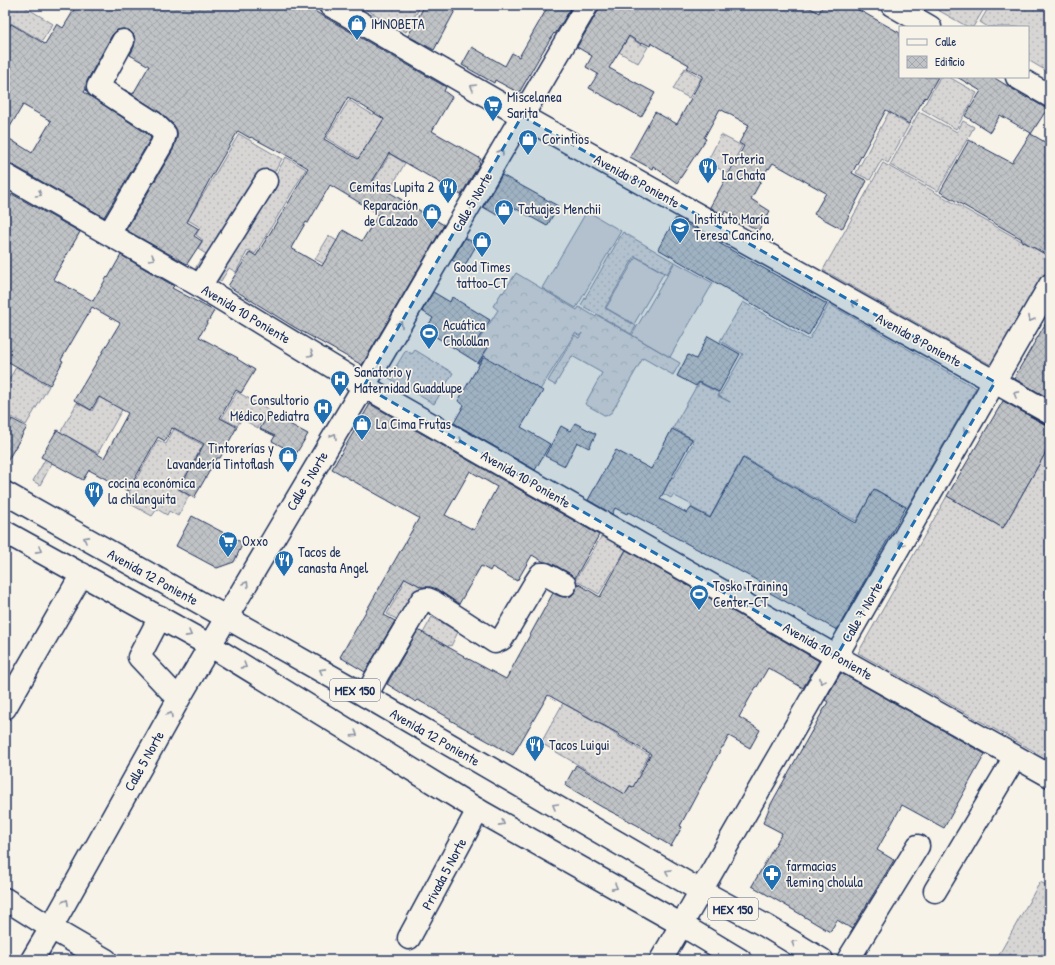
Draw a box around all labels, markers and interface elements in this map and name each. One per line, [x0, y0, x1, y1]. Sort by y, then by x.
shop icon: IMNOBETA [346, 13, 368, 41]
place label: IMNOBETA [371, 14, 425, 33]
legend [899, 26, 1029, 78]
text: Calle [935, 33, 956, 50]
text: Edificio [935, 53, 965, 70]
one-way arrow [470, 85, 477, 92]
place label: Miscelanea Sarita [507, 87, 562, 122]
supermarket icon: Miscelanea Sarita [482, 94, 504, 122]
shop icon: Corintios [517, 128, 539, 156]
place label: Corintios [542, 129, 589, 148]
one-way arrow [496, 149, 504, 156]
street label: Avenida 8 Poniente [591, 149, 684, 212]
place label: Torteria La Chata [722, 149, 766, 184]
restaurant icon: Torteria La Chata [697, 156, 719, 184]
street label: Calle 5 Norte [447, 168, 497, 235]
restaurant icon: Cemitas Lupita 2 [437, 176, 459, 204]
place label: Cemitas Lupita 2 [349, 177, 434, 197]
one-way arrow [35, 190, 42, 197]
place label: Reparación de Calzado [363, 195, 418, 230]
shop icon: Tatuajes Menchii [493, 198, 515, 226]
place label: Tatuajes Menchii [518, 199, 601, 219]
shop icon: Reparación de Calzado [421, 202, 443, 230]
place label: Instituto María Teresa Cancino, [694, 209, 774, 244]
school or university icon: Instituto María Teresa Cancino, [669, 216, 691, 244]
shop icon: Good Times tattoo-CT [471, 230, 493, 258]
one-way arrow [148, 254, 155, 261]
place label: Good Times tattoo-CT [454, 257, 510, 292]
street label: Avenida 10 Poniente [198, 280, 295, 348]
one-way arrow [851, 300, 858, 307]
street label: Avenida 8 Poniente [873, 308, 966, 371]
place label: Acuática Cholollan [443, 315, 489, 350]
one-way arrow [1028, 315, 1035, 322]
one-way arrow [395, 321, 403, 328]
sports icon: Acuática Cholollan [418, 322, 440, 350]
one-way arrow [307, 349, 314, 357]
place label: Sanatorio y Maternidad Guadalupe [354, 362, 463, 398]
hospital icon: Sanatorio y Maternidad Guadalupe [329, 369, 351, 397]
place label: Consultorio Médico Pediatra [230, 390, 309, 425]
one-way arrow [1013, 391, 1020, 399]
hospital icon: Consultorio Médico Pediatra [312, 397, 334, 425]
shop icon: La Cima Frutas [351, 413, 373, 441]
place label: La Cima Frutas [376, 414, 451, 433]
one-way arrow [964, 427, 971, 434]
one-way arrow [329, 433, 336, 440]
one-way arrow [456, 436, 463, 444]
place label: Tintorerías y Lavandería Tintoflash [167, 438, 274, 473]
shop icon: Tintorerías y Lavandería Tintoflash [277, 445, 299, 473]
street label: Avenida 10 Poniente [478, 445, 575, 512]
street label: Calle 5 Norte [281, 447, 332, 514]
place label: cocina económica la chilanguita [108, 473, 195, 509]
restaurant icon: cocina económica la chilanguita [83, 480, 105, 508]
supermarket icon: Oxxo [217, 530, 239, 558]
place label: Oxxo [242, 531, 268, 550]
one-way arrow [83, 536, 90, 543]
one-way arrow [899, 540, 906, 547]
place label: Tacos de canasta Angel [298, 542, 369, 578]
street label: Avenida 12 Poniente [105, 544, 202, 609]
one-way arrow [35, 546, 42, 553]
restaurant icon: Tacos de canasta Angel [273, 549, 295, 577]
place label: Tosko Training Center-CT [713, 576, 788, 611]
street label: Calle 7 Norte [837, 578, 887, 646]
one-way arrow [242, 581, 249, 588]
sports icon: Tosko Training Center-CT [688, 583, 710, 611]
street label: Avenida 10 Poniente [780, 617, 877, 684]
one-way arrow [185, 629, 192, 636]
one-way arrow [240, 661, 247, 669]
one-way arrow [318, 669, 326, 676]
one-way arrow [820, 677, 827, 684]
road number: MEX 150 [330, 679, 380, 701]
street label: Avenida 12 Poniente [387, 703, 484, 770]
one-way arrow [166, 712, 173, 719]
street label: Calle 5 Norte [119, 727, 168, 794]
one-way arrow [351, 729, 358, 737]
restaurant icon: Tacos Luigui [524, 734, 546, 762]
place label: Tacos Luigui [549, 735, 610, 755]
one-way arrow [552, 804, 559, 811]
one-way arrow [498, 818, 505, 826]
street label: Privada 5 Norte [417, 834, 471, 913]
place label: farmacias fleming cholula [786, 856, 863, 892]
pharmacy icon: farmacias fleming cholula [761, 863, 783, 891]
one-way arrow [665, 869, 672, 876]
one-way arrow [611, 882, 618, 889]
road number: MEX 150 [708, 898, 758, 920]
one-way arrow [61, 899, 68, 906]
one-way arrow [791, 940, 798, 948]

